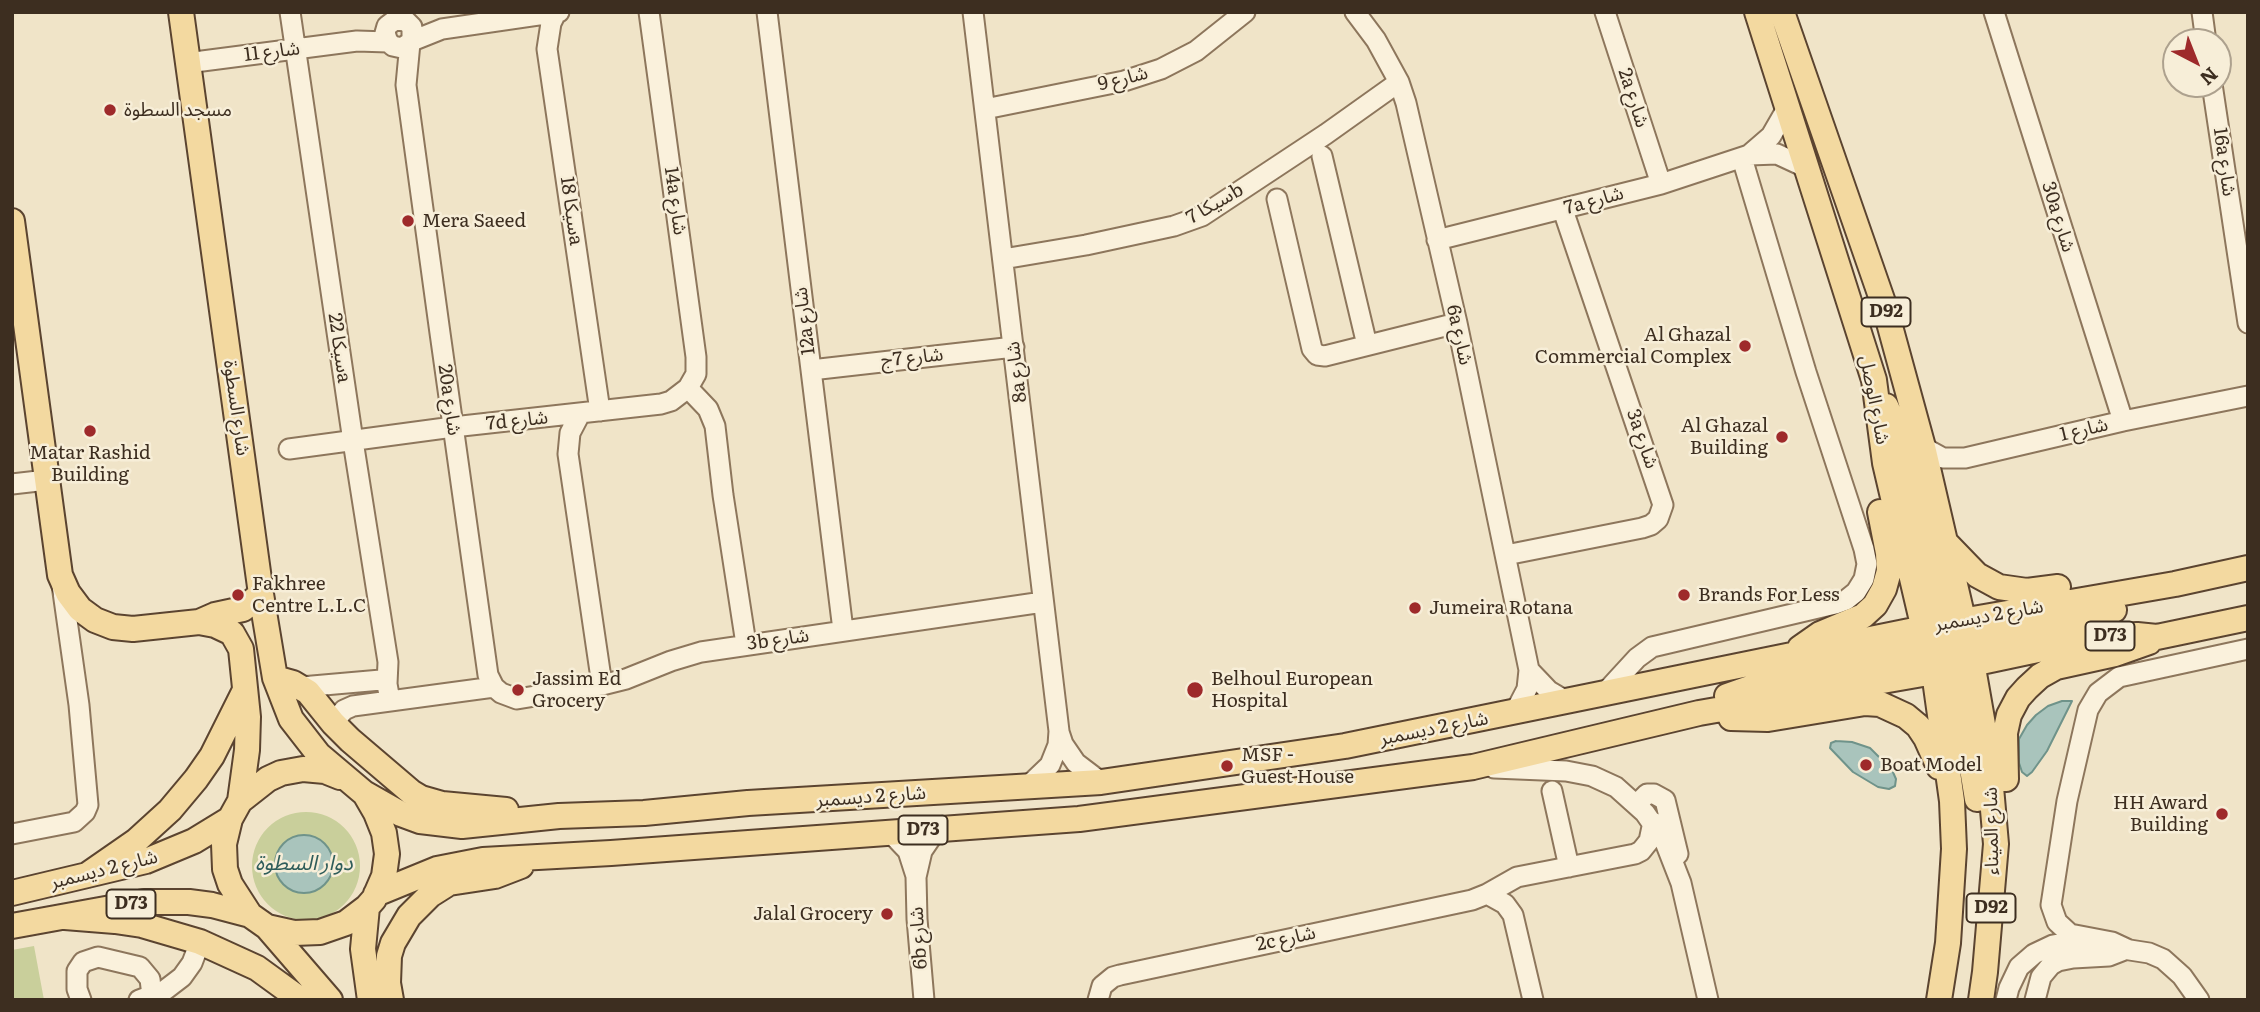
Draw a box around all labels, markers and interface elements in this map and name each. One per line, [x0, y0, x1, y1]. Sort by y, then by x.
north arrow [2162, 28, 2232, 98]
street label: شارع 11 [243, 37, 301, 67]
text: N [2194, 61, 2225, 93]
street label: شارع 9 [1096, 62, 1150, 96]
street label: 2a شارع [1613, 66, 1653, 130]
place label: مسجد السطوة [124, 99, 232, 121]
marker: مسجد السطوة [102, 102, 118, 118]
street label: 16a شارع [2208, 126, 2240, 198]
street label: 14a شارع [659, 165, 691, 237]
street label: سيكا 18a [555, 175, 587, 247]
street label: سيكا 7b [1182, 179, 1248, 229]
street label: 30a شارع [2037, 179, 2079, 255]
street label: 7a شارع [1562, 182, 1626, 220]
place label: Mera Saeed [422, 210, 526, 232]
marker: Mera Saeed [400, 213, 416, 229]
street label: 12a شارع [790, 286, 820, 356]
road number: D92 [1862, 298, 1910, 326]
street label: 6a شارع [1441, 303, 1477, 367]
street label: سيكا 22a [323, 312, 355, 384]
place label: Al Ghazal Commercial Complex [1535, 324, 1731, 368]
marker: Al Ghazal Commercial Complex [1737, 338, 1753, 354]
street label: 8a شارع [1002, 340, 1032, 404]
street label: شارع 7ج [880, 343, 944, 373]
street label: شارع الوصل [1854, 354, 1894, 446]
street label: شارع السطوة [218, 359, 254, 457]
street label: 20a شارع [433, 363, 465, 437]
street label: 7d شارع [485, 406, 549, 436]
street label: 3a شارع [1621, 406, 1663, 472]
street label: شارع 1 [2058, 413, 2110, 447]
place label: Al Ghazal Building [1681, 415, 1768, 459]
marker: Matar Rashid Building [82, 423, 98, 439]
marker: Al Ghazal Building [1774, 429, 1790, 445]
place label: Matar Rashid Building [29, 442, 151, 486]
place label: Fakhree Centre L.L.C [252, 573, 366, 617]
place label: Brands For Less [1698, 584, 1840, 606]
marker: Fakhree Centre L.L.C [230, 587, 246, 603]
marker: Brands For Less [1676, 587, 1692, 603]
street label: شارع 2 ديسمبر [1933, 595, 2045, 637]
place label: Jumeira Rotana [1429, 597, 1573, 619]
marker: Jumeira Rotana [1407, 600, 1423, 616]
road number: D73 [2086, 622, 2134, 650]
street label: 3b شارع [745, 624, 811, 656]
place label: Jassim Ed Grocery [532, 668, 621, 712]
place label: Belhoul European Hospital [1211, 668, 1373, 712]
marker: Belhoul European Hospital [1185, 680, 1205, 700]
marker: Jassim Ed Grocery [510, 682, 526, 698]
street label: شارع 2 ديسمبر [1378, 707, 1490, 751]
place label: MSF - Guest House [1241, 744, 1354, 788]
place label: Boat Model [1880, 754, 1982, 776]
marker: Boat Model [1858, 757, 1874, 773]
marker: MSF - Guest House [1219, 758, 1235, 774]
street label: شارع 2 ديسمبر [815, 782, 927, 812]
street label: شارع الميناء [1980, 787, 2004, 875]
place label: HH Award Building [2113, 792, 2208, 836]
marker: HH Award Building [2214, 806, 2230, 822]
road number: D73 [898, 816, 948, 844]
street label: شارع 2 ديسمبر [48, 846, 160, 894]
water label: دوار السطوة [255, 851, 353, 877]
road number: D73 [106, 890, 156, 918]
road number: D92 [1966, 894, 2016, 923]
place label: Jalal Grocery [753, 903, 873, 925]
marker: Jalal Grocery [879, 906, 895, 922]
street label: 6b شارع [905, 906, 933, 970]
street label: 2c شارع [1254, 922, 1318, 956]

